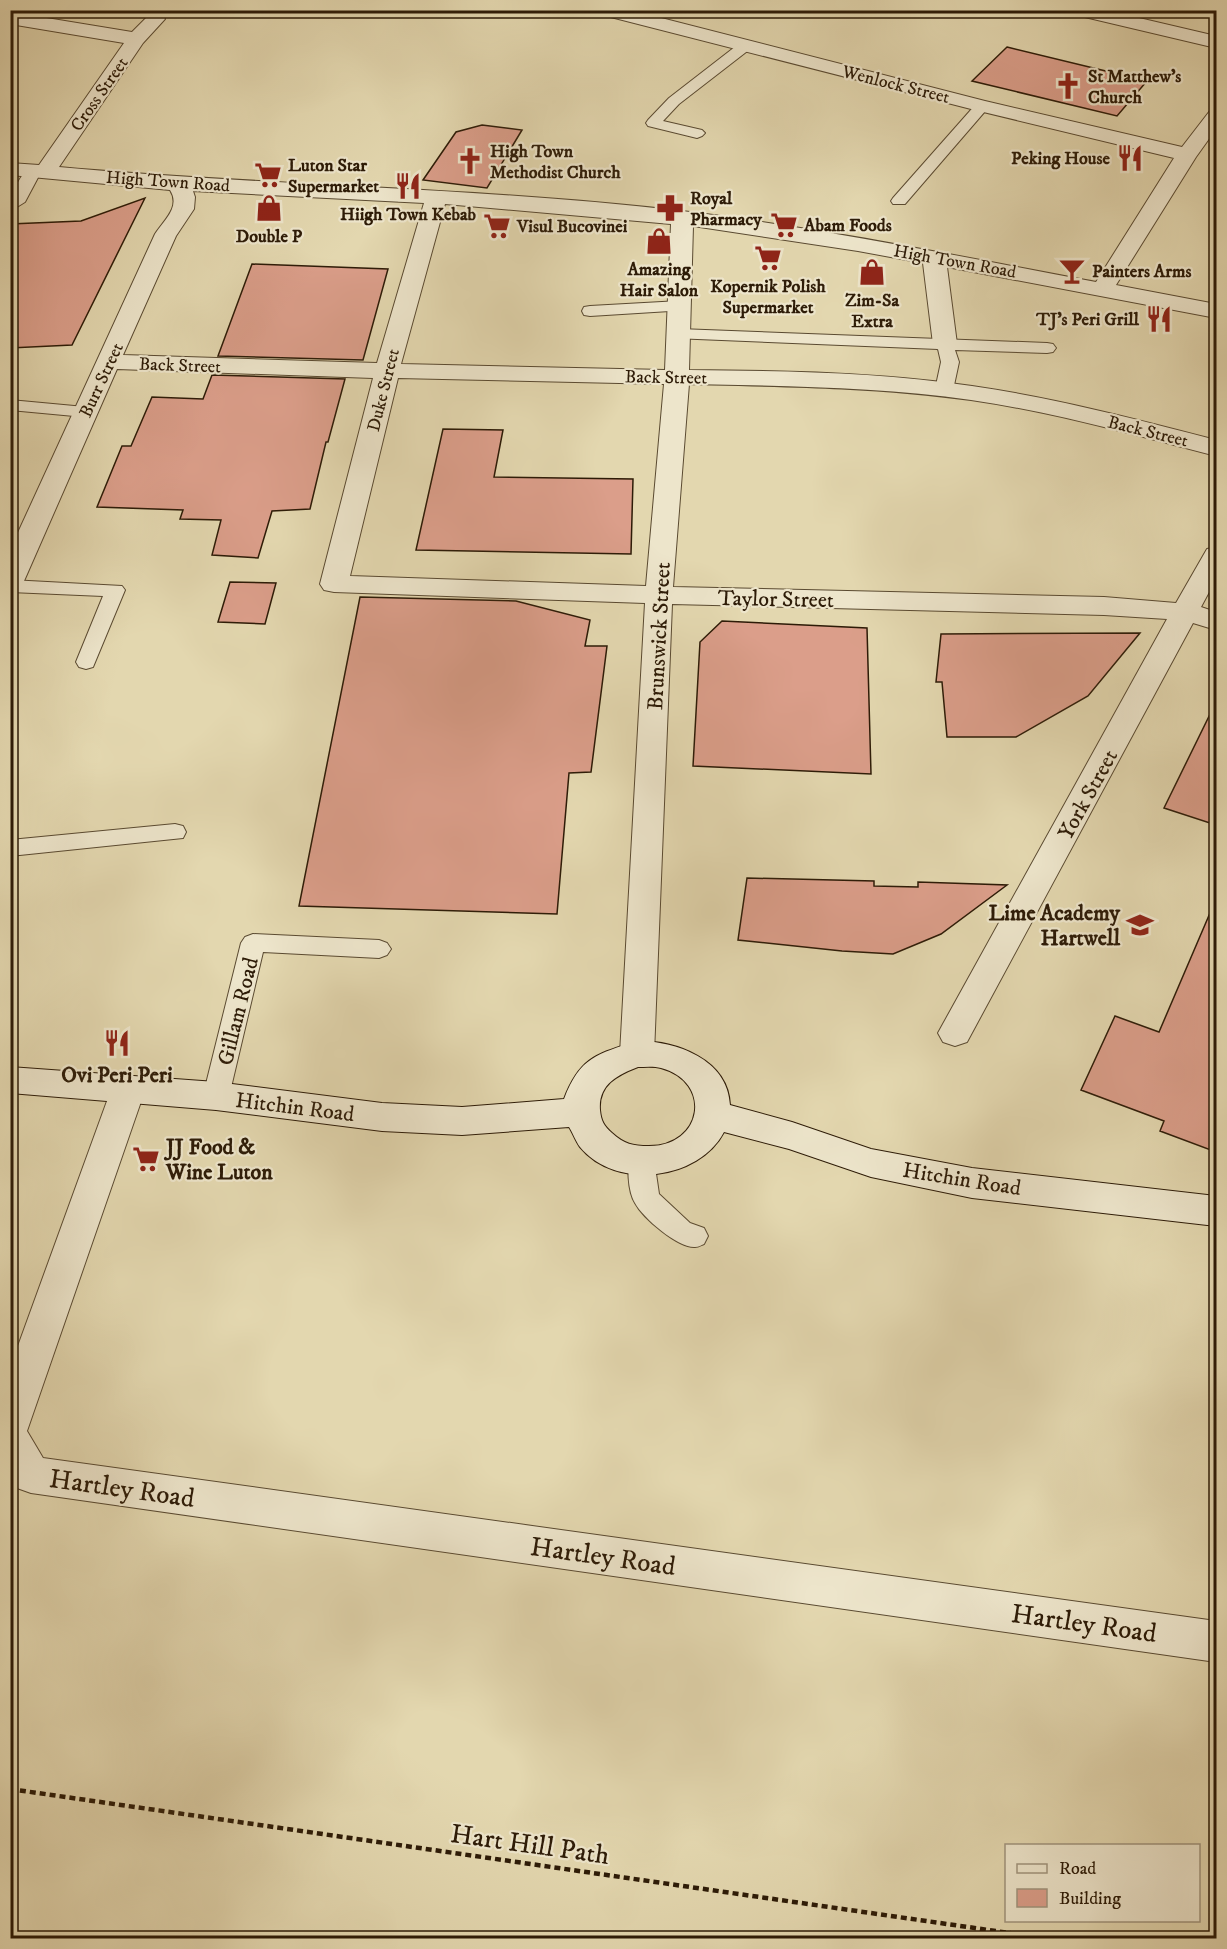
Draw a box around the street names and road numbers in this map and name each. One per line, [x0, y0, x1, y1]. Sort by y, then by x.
street label: Cross Street [66, 53, 134, 136]
street label: Wenlock Street [839, 61, 952, 109]
street label: High Town Road [105, 167, 231, 197]
street label: High Town Road [892, 240, 1018, 284]
street label: Burr Street [75, 339, 129, 421]
street label: Duke Street [363, 346, 405, 434]
street label: Back Street [139, 354, 222, 378]
street label: Back Street [625, 366, 707, 390]
street label: Back Street [1105, 411, 1190, 453]
street label: Brunswick Street [642, 561, 677, 711]
street label: Taylor Street [718, 585, 834, 614]
street label: York Street [1053, 745, 1124, 844]
street label: Gillam Road [212, 955, 265, 1068]
street label: Hitchin Road [234, 1087, 356, 1128]
street label: Hitchin Road [901, 1157, 1023, 1202]
street label: Hartley Road [47, 1462, 197, 1516]
street label: Hartley Road [528, 1530, 678, 1584]
street label: Hartley Road [1009, 1597, 1159, 1651]
street label: Hart Hill Path [448, 1817, 612, 1873]

